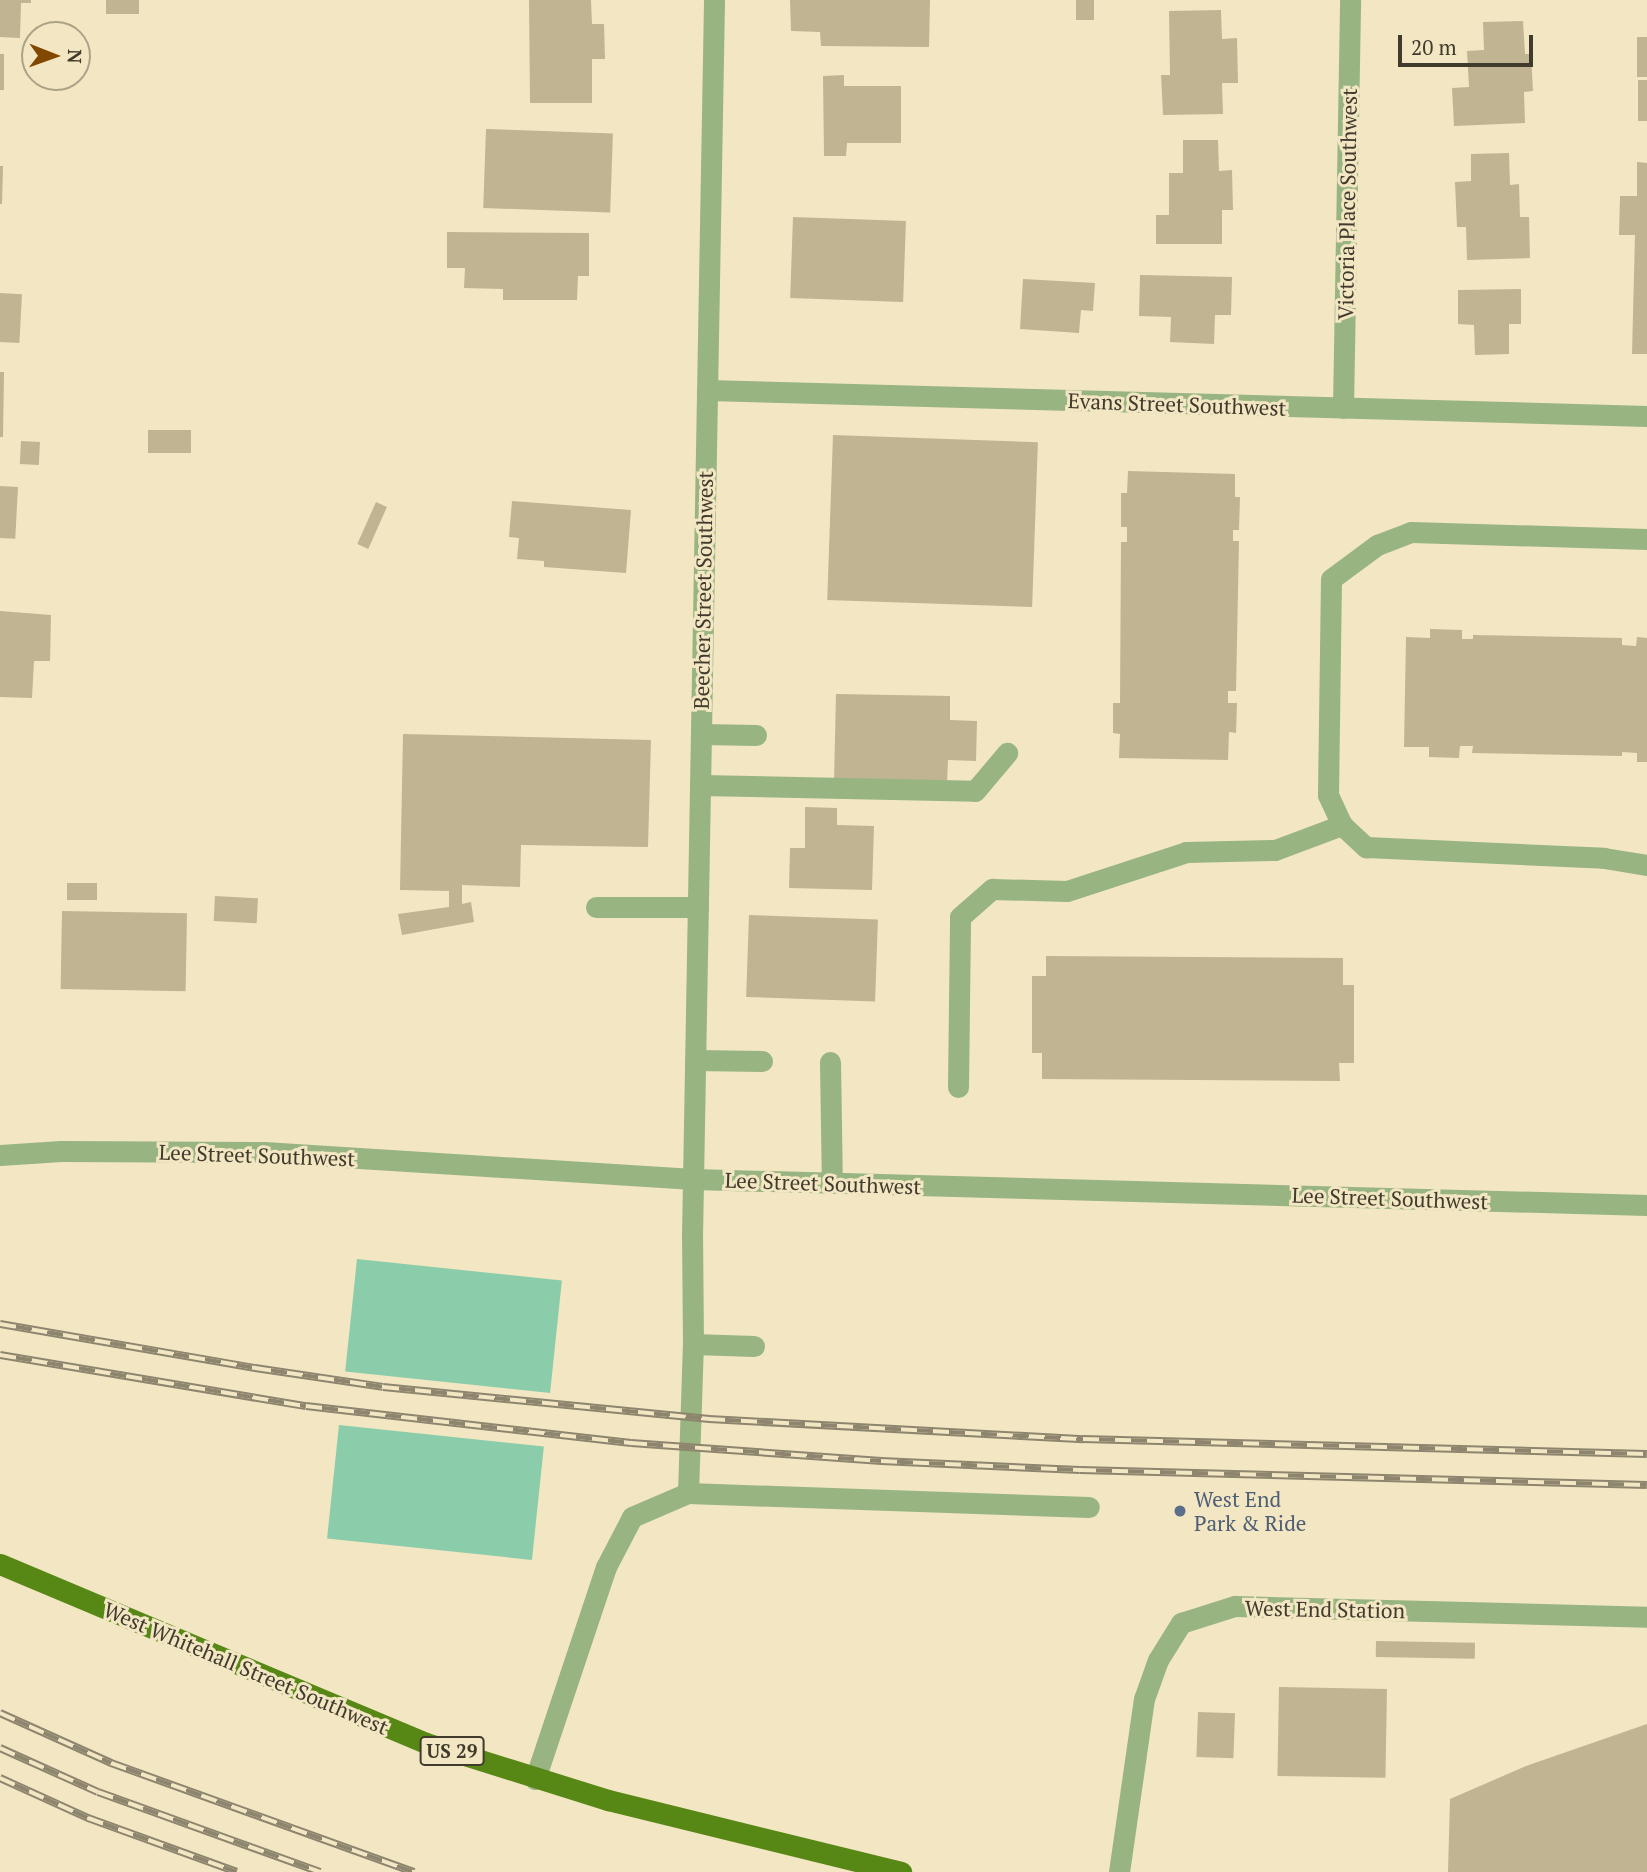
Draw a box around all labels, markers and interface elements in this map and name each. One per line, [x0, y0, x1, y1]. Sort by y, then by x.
north arrow [21, 21, 91, 91]
scale bar [1402, 21, 1537, 65]
text: 20 m [1411, 33, 1457, 61]
text: N [63, 49, 88, 64]
street label: Victoria Place Southwest [1332, 88, 1362, 320]
street label: Evans Street Southwest [1067, 388, 1287, 420]
street label: Beecher Street Southwest [688, 471, 718, 709]
street label: Lee Street Southwest [158, 1139, 356, 1171]
street label: Lee Street Southwest [724, 1167, 922, 1199]
street label: Lee Street Southwest [1291, 1182, 1489, 1214]
place label: West End Park & Ride [1194, 1486, 1306, 1536]
marker: West End Park & Ride [1172, 1503, 1188, 1519]
street label: West End Station [1245, 1595, 1405, 1623]
street label: West Whitehall Street Southwest [100, 1596, 392, 1740]
road number: US 29 [419, 1736, 485, 1766]

